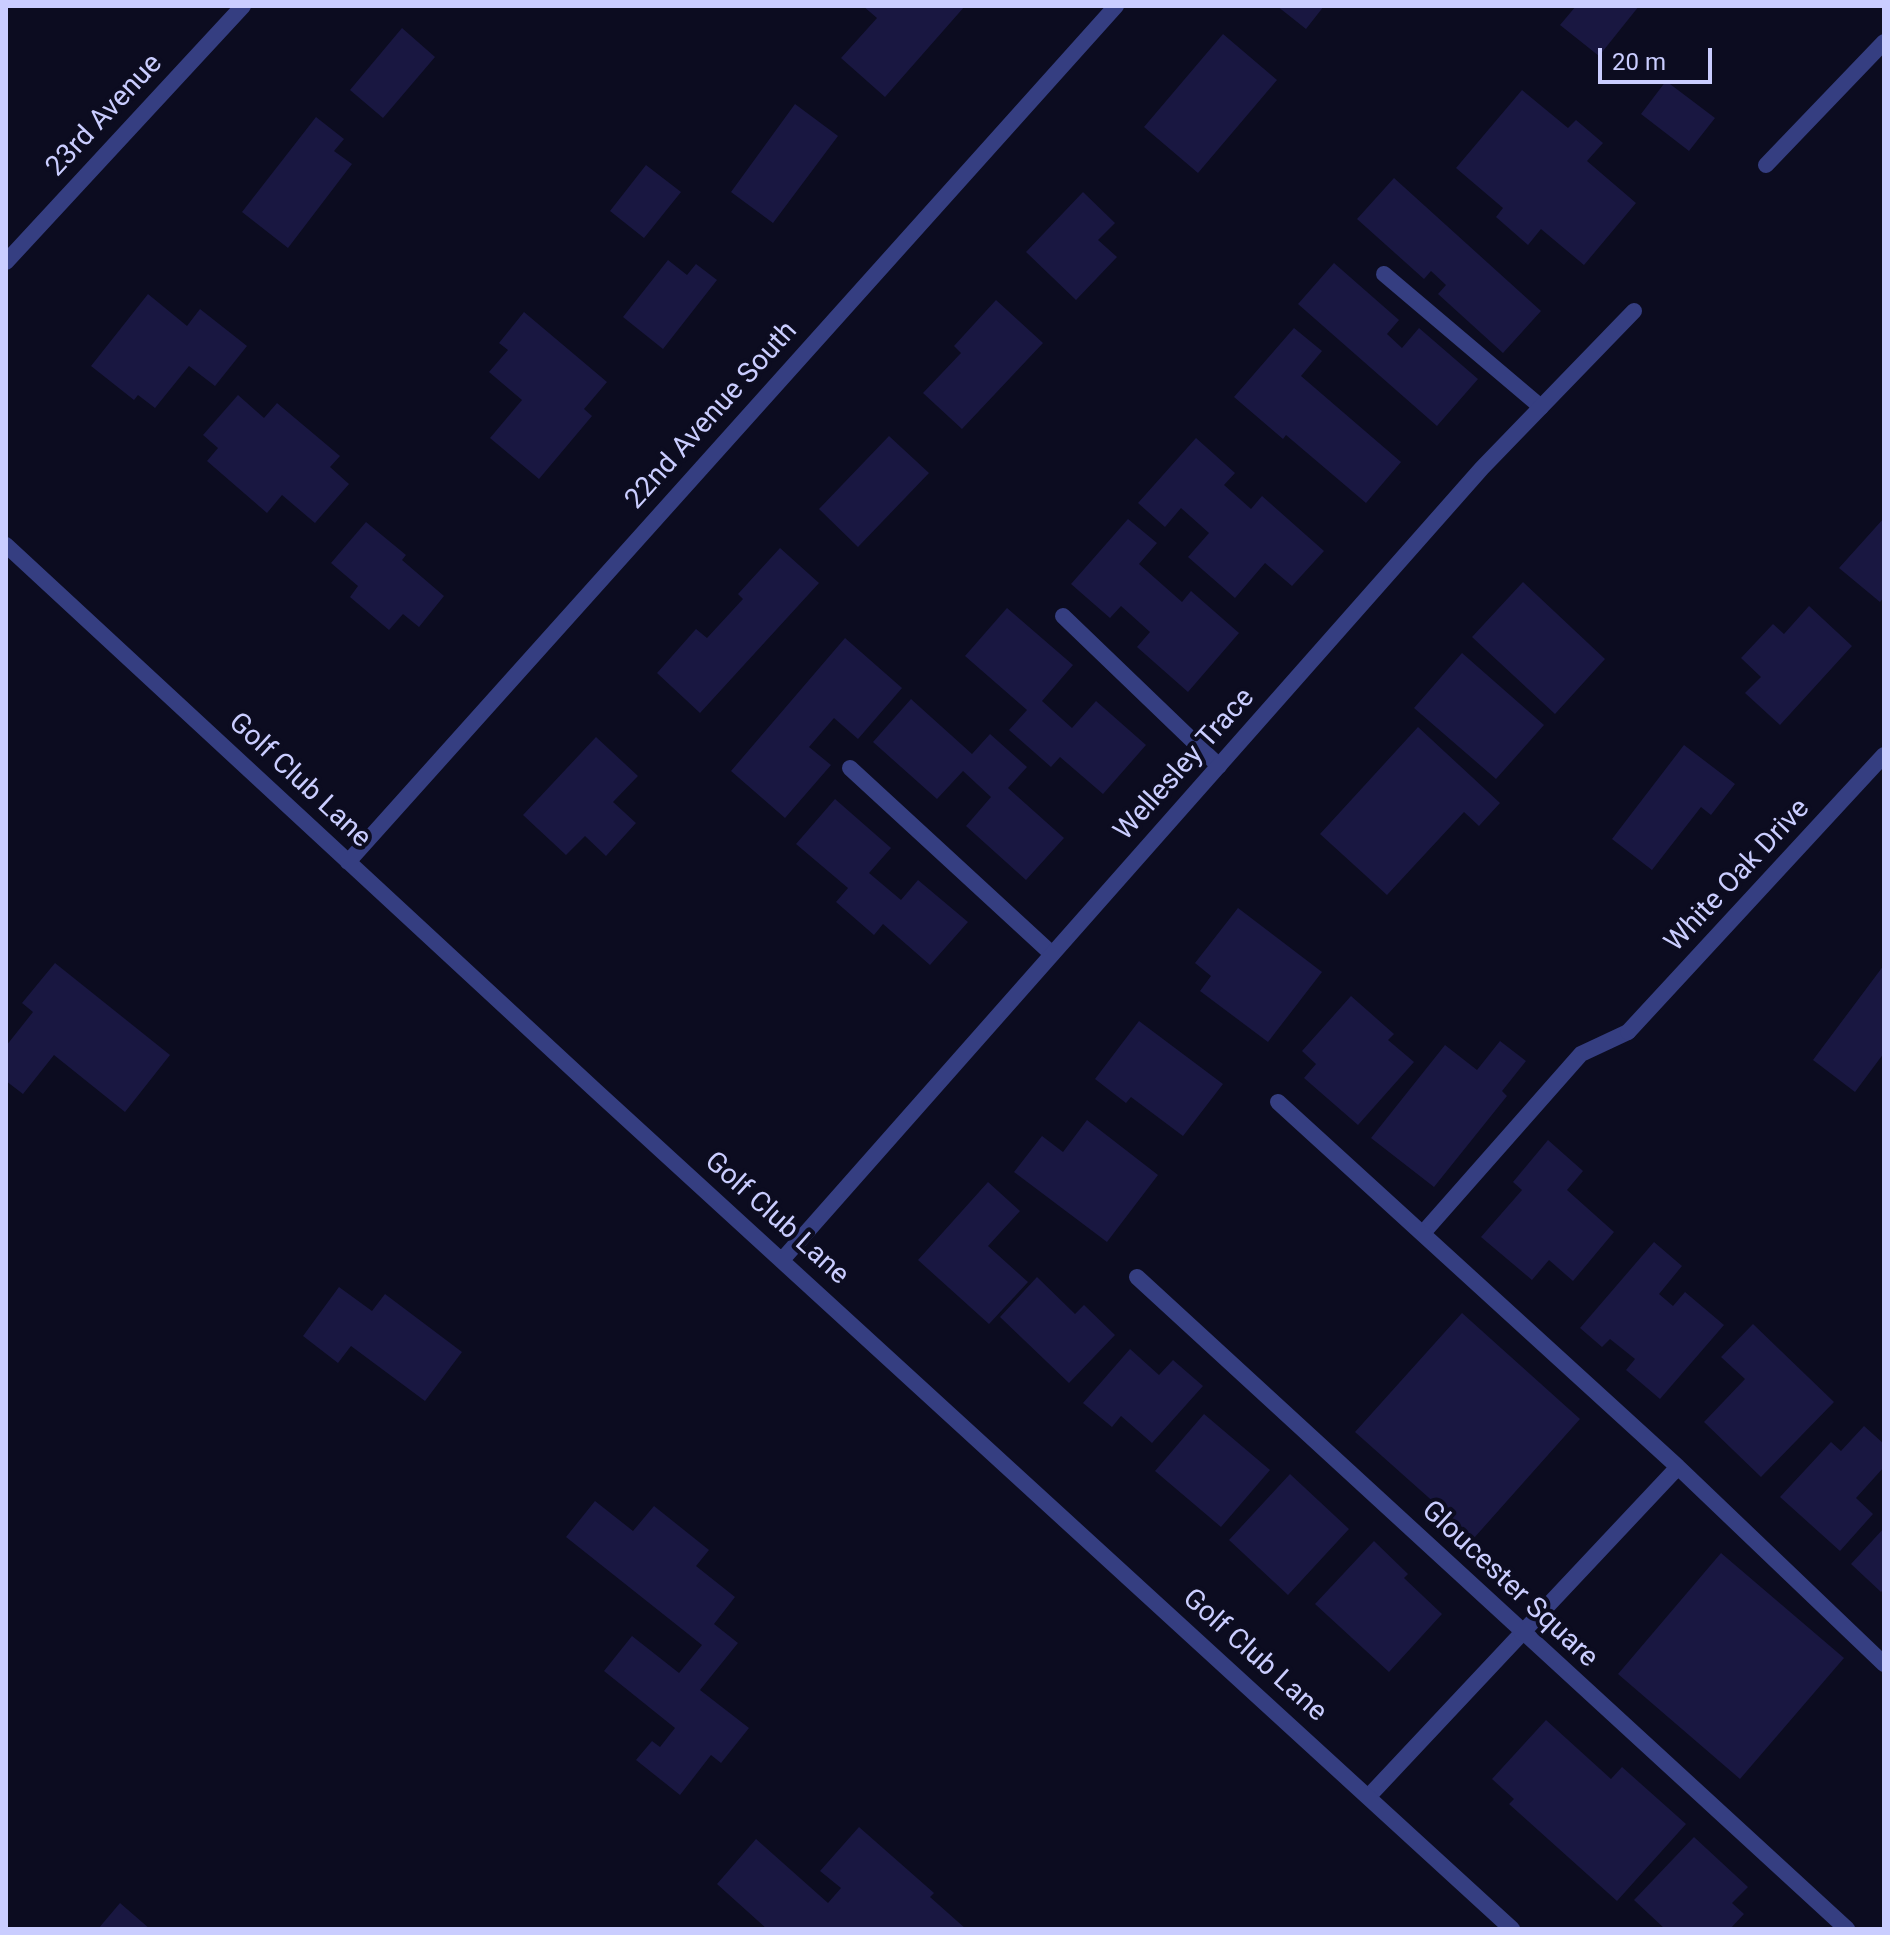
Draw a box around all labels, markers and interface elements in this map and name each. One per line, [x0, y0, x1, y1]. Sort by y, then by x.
scale bar [1602, 32, 1716, 82]
street label: 23rd Avenue [40, 48, 170, 184]
text: 20 m [1612, 48, 1666, 76]
street label: 22nd Avenue South [619, 315, 805, 517]
street label: Wellesley Trace [1108, 682, 1262, 848]
street label: Golf Club Lane [221, 707, 377, 855]
street label: White Oak Drive [1659, 793, 1817, 959]
street label: Golf Club Lane [697, 1146, 855, 1292]
street label: Gloucester Square [1414, 1495, 1604, 1675]
street label: Golf Club Lane [1175, 1583, 1333, 1729]

